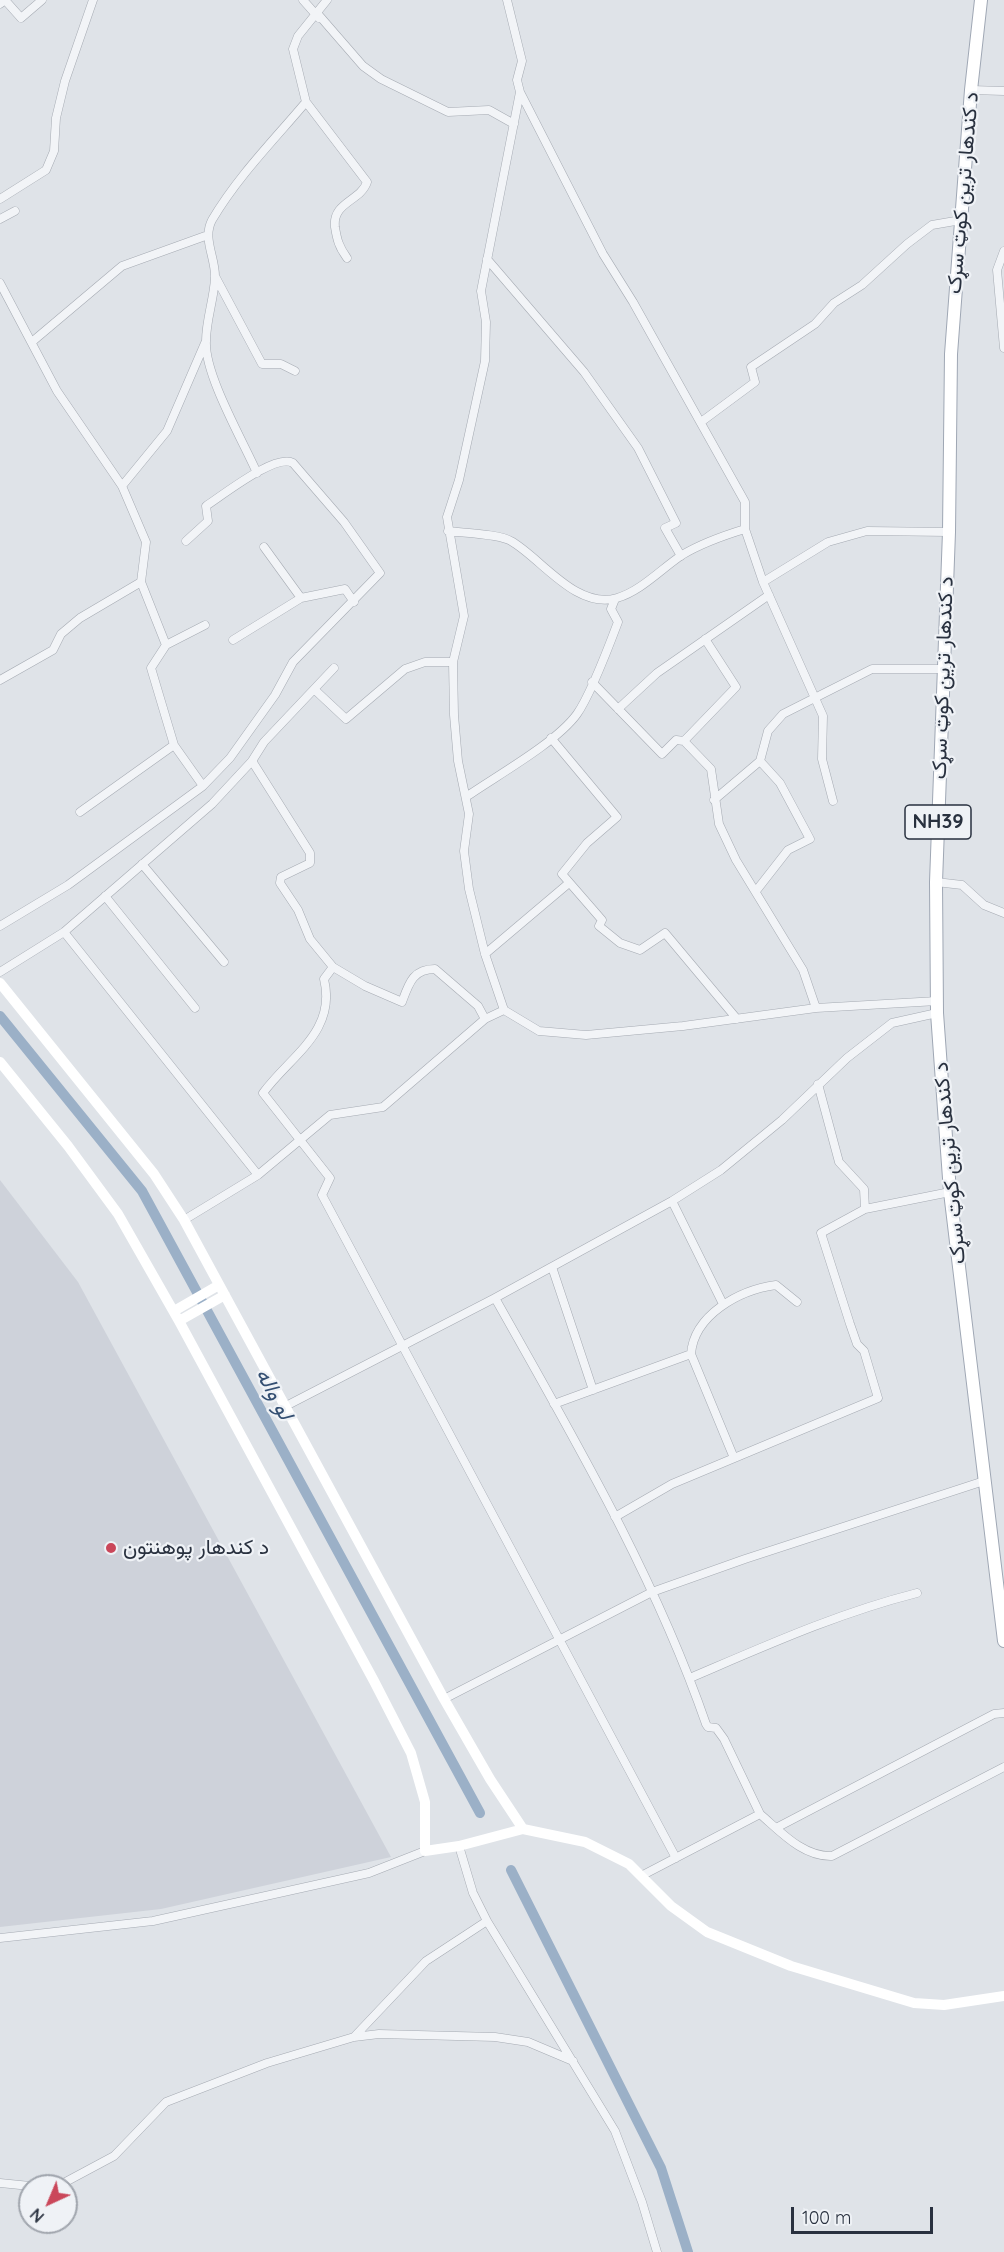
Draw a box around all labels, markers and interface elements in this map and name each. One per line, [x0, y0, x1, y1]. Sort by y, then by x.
street label: د کندهار ترين کوټ سړک [942, 91, 984, 295]
street label: د کندهار ترين کوټ سړک [927, 576, 959, 780]
road number: NH39 [905, 805, 971, 839]
street label: د کندهار ترين کوټ سړک [929, 1061, 971, 1265]
water label: لو واله [249, 1364, 299, 1424]
place label: د کندهار پوهنتون [123, 1535, 269, 1561]
marker: د کندهار پوهنتون [104, 1541, 118, 1555]
north arrow [18, 2174, 78, 2234]
scale bar [794, 2195, 936, 2233]
text: N [26, 2204, 48, 2227]
text: 100 m [802, 2206, 851, 2229]

